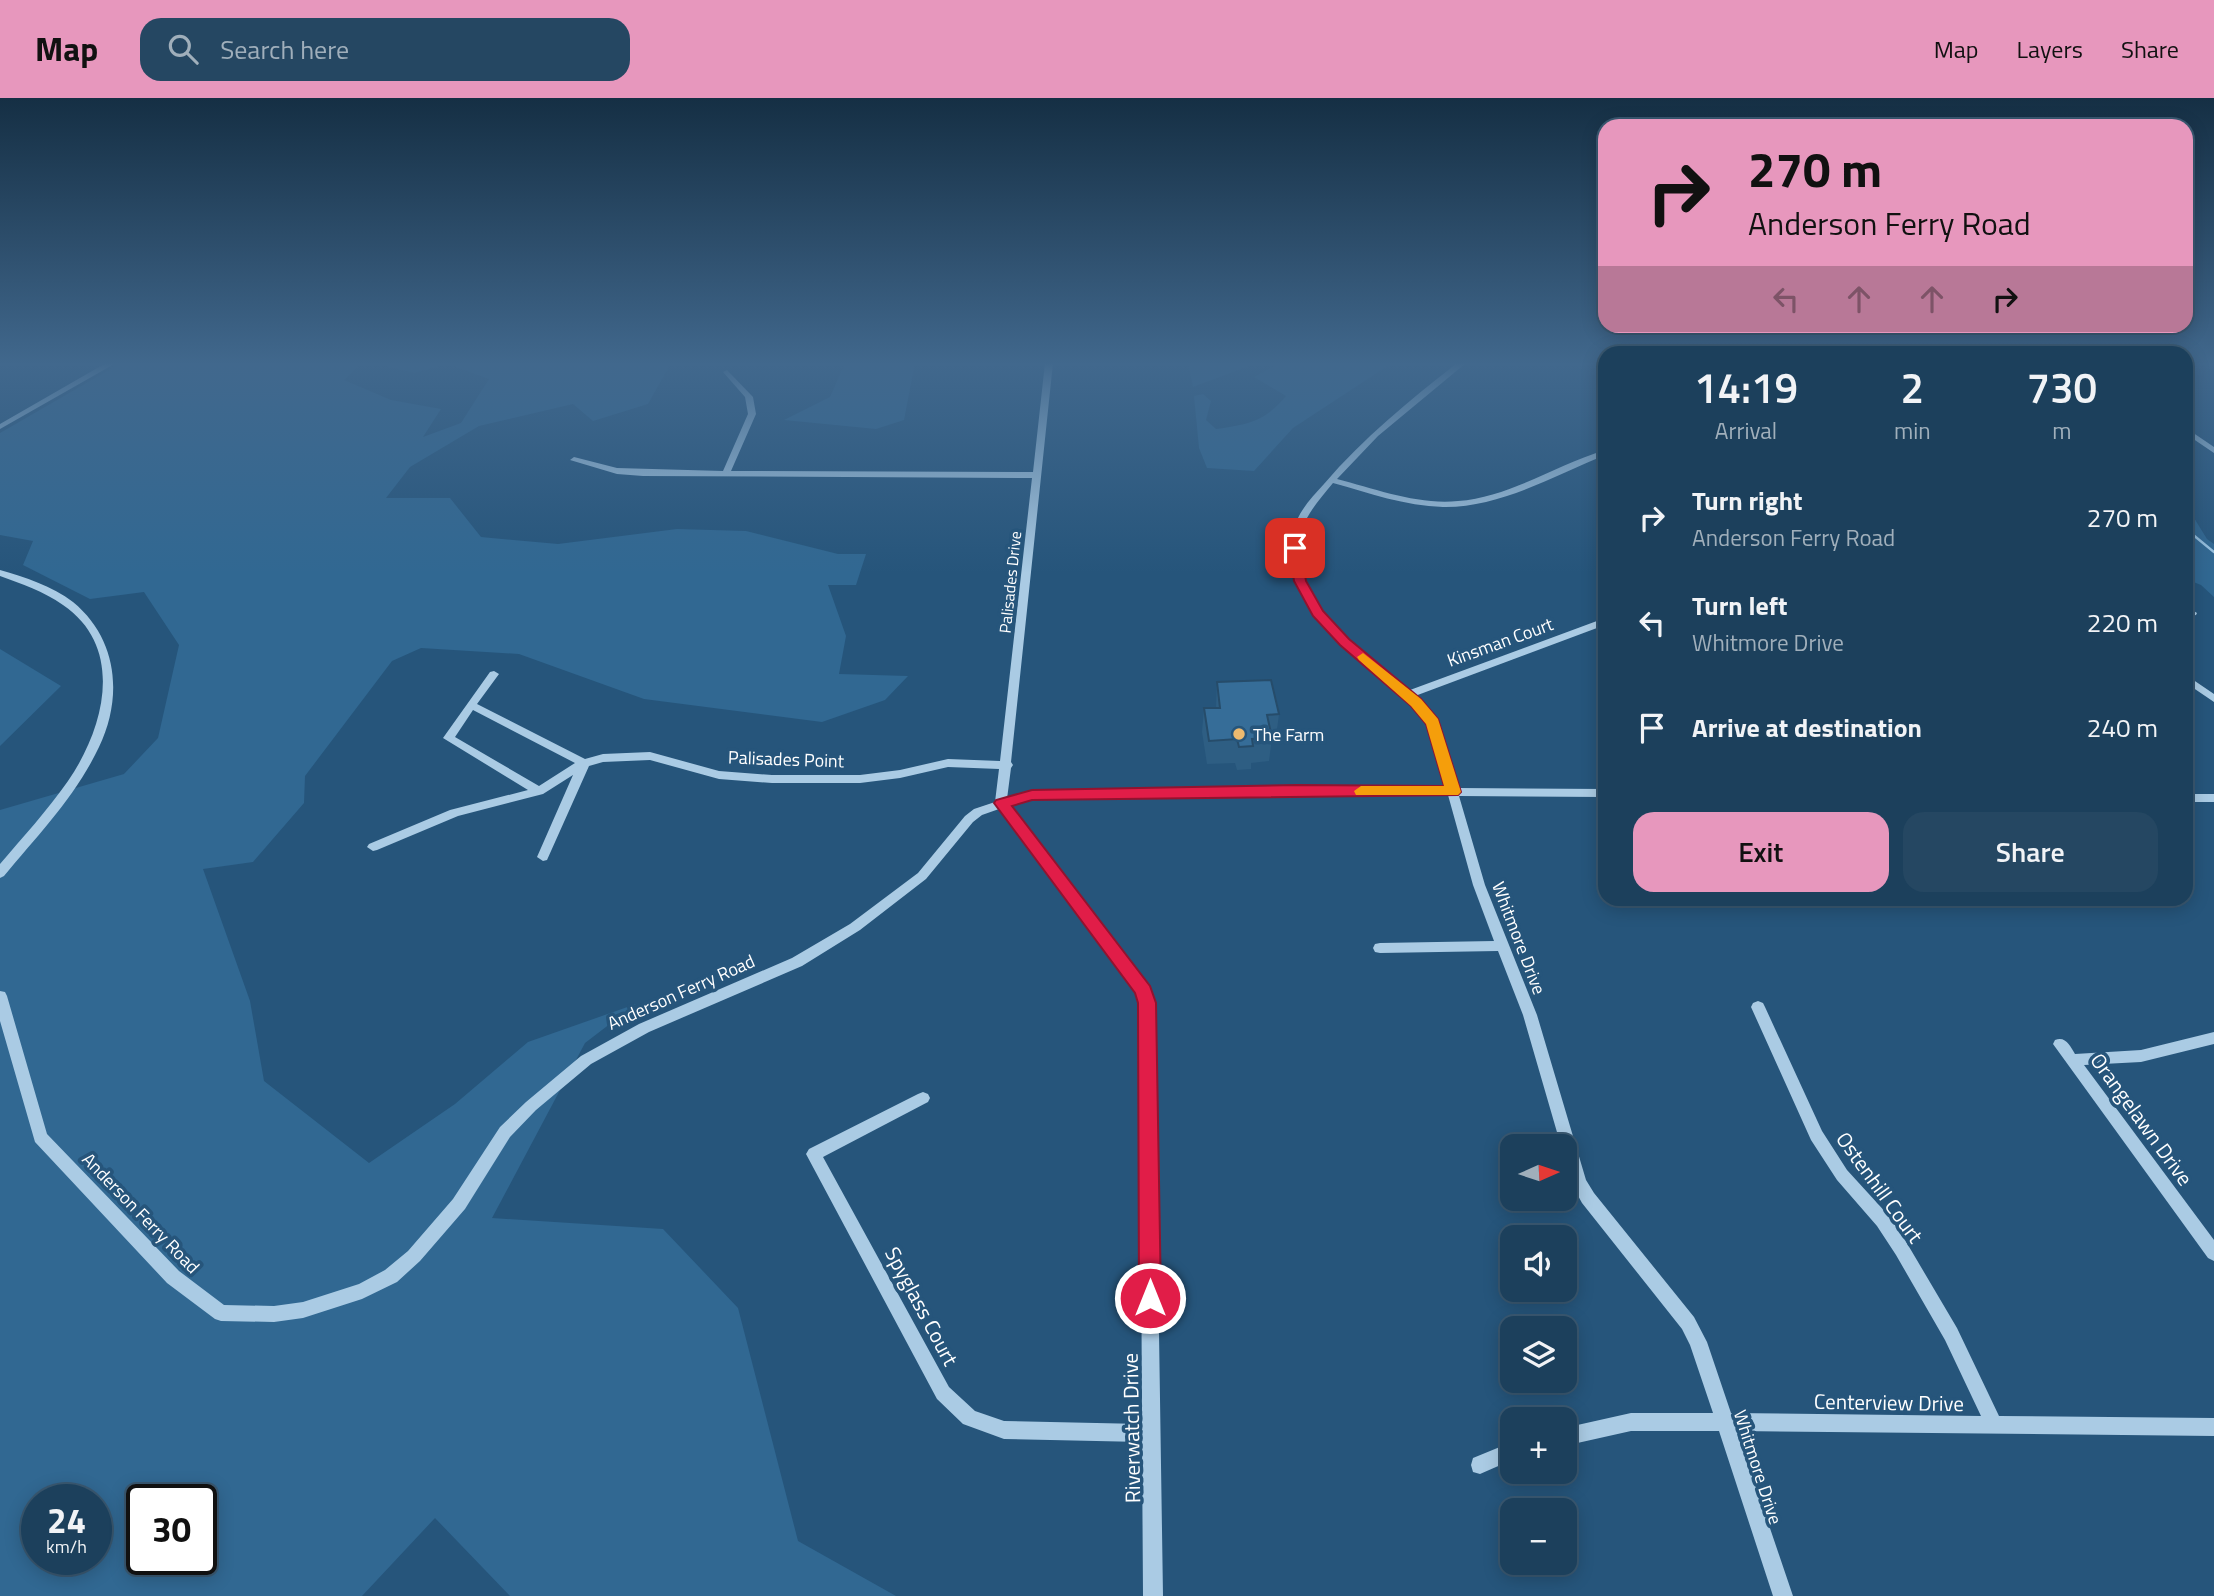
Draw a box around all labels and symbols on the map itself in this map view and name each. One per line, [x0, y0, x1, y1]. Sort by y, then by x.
pin [1265, 518, 1325, 578]
street label: Palisades Drive [993, 530, 1027, 634]
street label: Kinsman Court [1443, 610, 1557, 674]
place label: The Farm [1253, 721, 1324, 748]
marker: The Farm [1231, 726, 1247, 742]
street label: Palisades Point [728, 743, 845, 775]
street label: Whitmore Drive [1485, 878, 1553, 998]
street label: Anderson Ferry Road [603, 947, 759, 1037]
street label: Orangelawn Drive [2083, 1046, 2201, 1192]
street label: Ostenhill Court [1829, 1125, 1932, 1250]
north arrow [1500, 1134, 1577, 1211]
street label: Anderson Ferry Road [76, 1146, 206, 1280]
street label: Spyglass Court [877, 1241, 967, 1372]
position arrow [1113, 1261, 1187, 1335]
street label: Riverwatch Drive [1114, 1353, 1148, 1503]
street label: Centerview Drive [1814, 1385, 1964, 1419]
street label: Whitmore Drive [1727, 1406, 1789, 1528]
speed limit sign: 30 [126, 1484, 217, 1575]

